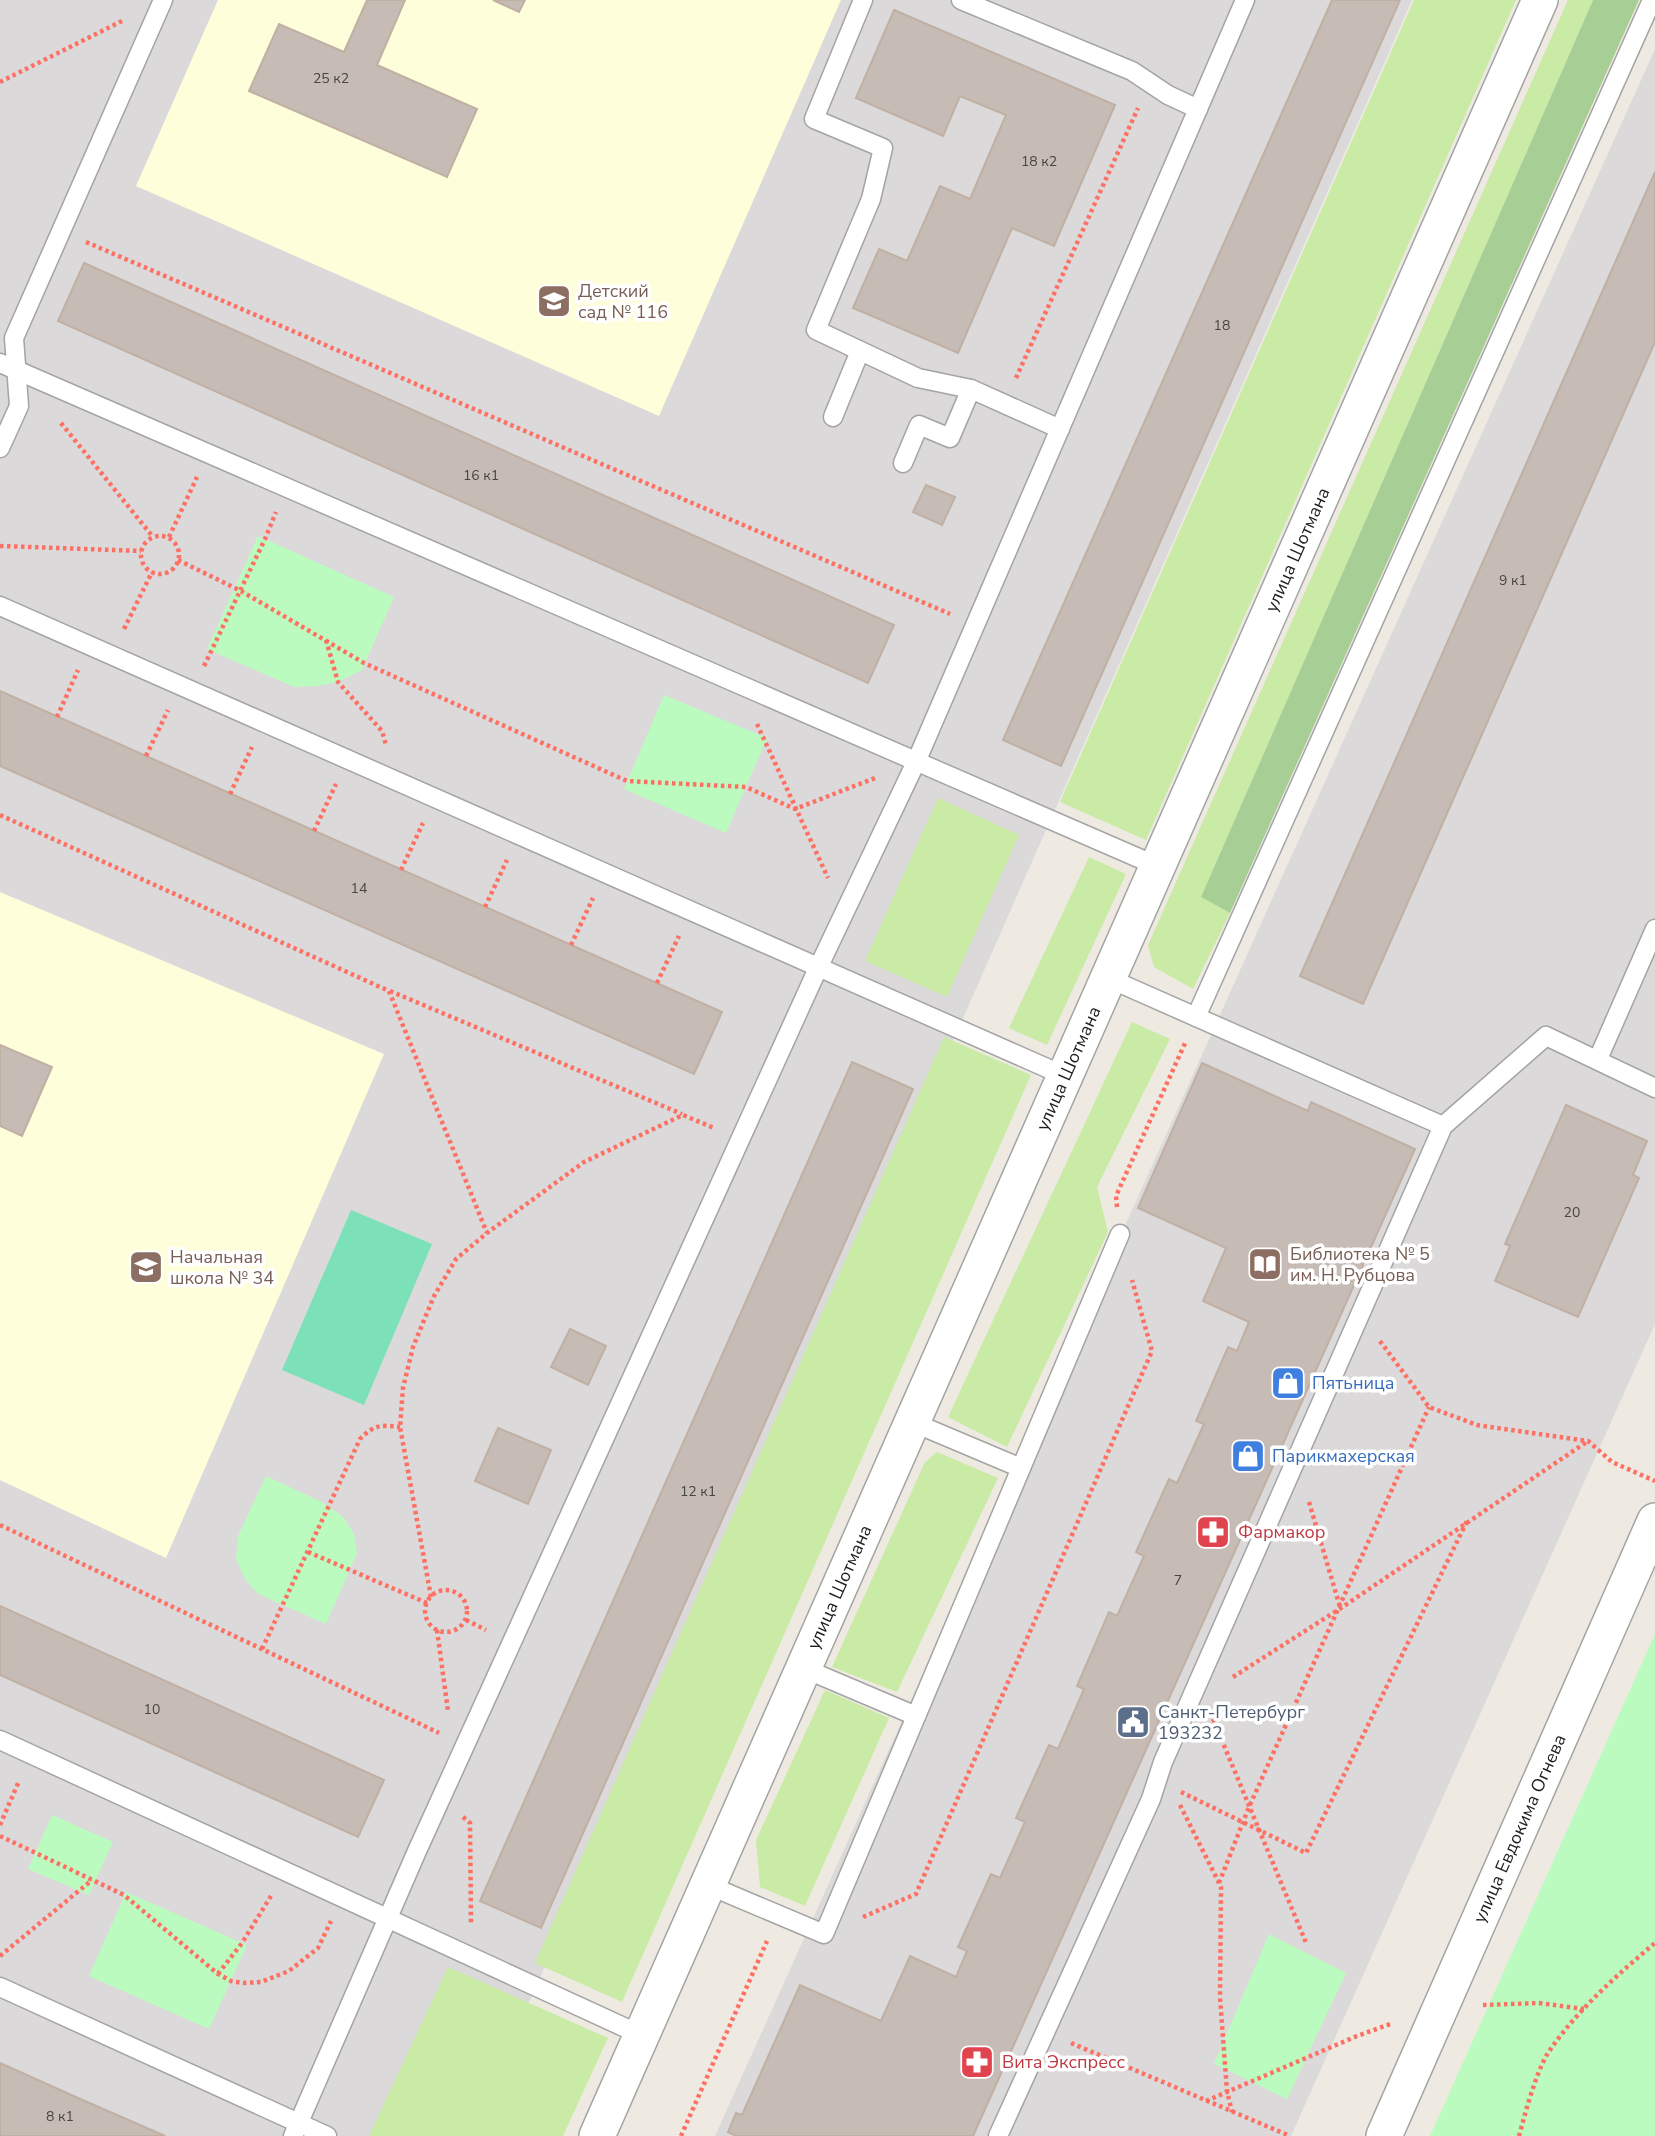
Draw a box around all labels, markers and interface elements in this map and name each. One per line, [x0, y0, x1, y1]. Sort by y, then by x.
house number: 25 к2 [313, 69, 349, 88]
house number: 18 к2 [1021, 152, 1057, 171]
place label: Детский сад № 116 [578, 279, 668, 324]
school or university icon: Детский сад № 116 [535, 282, 573, 320]
house number: 18 [1214, 316, 1230, 335]
house number: 16 к1 [463, 466, 499, 485]
street label: улица Шотмана [1259, 484, 1335, 616]
house number: 9 к1 [1499, 571, 1527, 590]
house number: 14 [351, 879, 367, 898]
street label: улица Шотмана [1030, 1002, 1106, 1135]
house number: 20 [1564, 1203, 1580, 1222]
place label: Библиотека № 5 им. Н. Рубцова [1290, 1242, 1430, 1287]
place label: Начальная школа № 34 [170, 1245, 274, 1290]
library icon: Библиотека № 5 им. Н. Рубцова [1246, 1245, 1284, 1283]
school or university icon: Начальная школа № 34 [127, 1248, 165, 1286]
shop icon: Пятьница [1269, 1364, 1307, 1402]
place label: Пятьница [1312, 1371, 1395, 1395]
shop icon: Парикмахерская [1229, 1437, 1267, 1475]
place label: Парикмахерская [1272, 1444, 1415, 1468]
house number: 12 к1 [680, 1482, 716, 1501]
pharmacy icon: Фармакор [1194, 1513, 1232, 1551]
place label: Фармакор [1238, 1520, 1325, 1544]
street label: улица Шотмана [801, 1521, 877, 1653]
house number: 7 [1174, 1571, 1182, 1590]
house number: 10 [144, 1700, 160, 1719]
place label: Санкт-Петербург 193232 [1158, 1700, 1305, 1745]
public building icon: Санкт-Петербург 193232 [1114, 1703, 1152, 1741]
street label: улица Евдокима Огнева [1467, 1730, 1572, 1927]
pharmacy icon: Вита Экспресс [958, 2043, 996, 2081]
place label: Вита Экспресс [1002, 2050, 1126, 2074]
house number: 8 к1 [46, 2107, 74, 2126]

